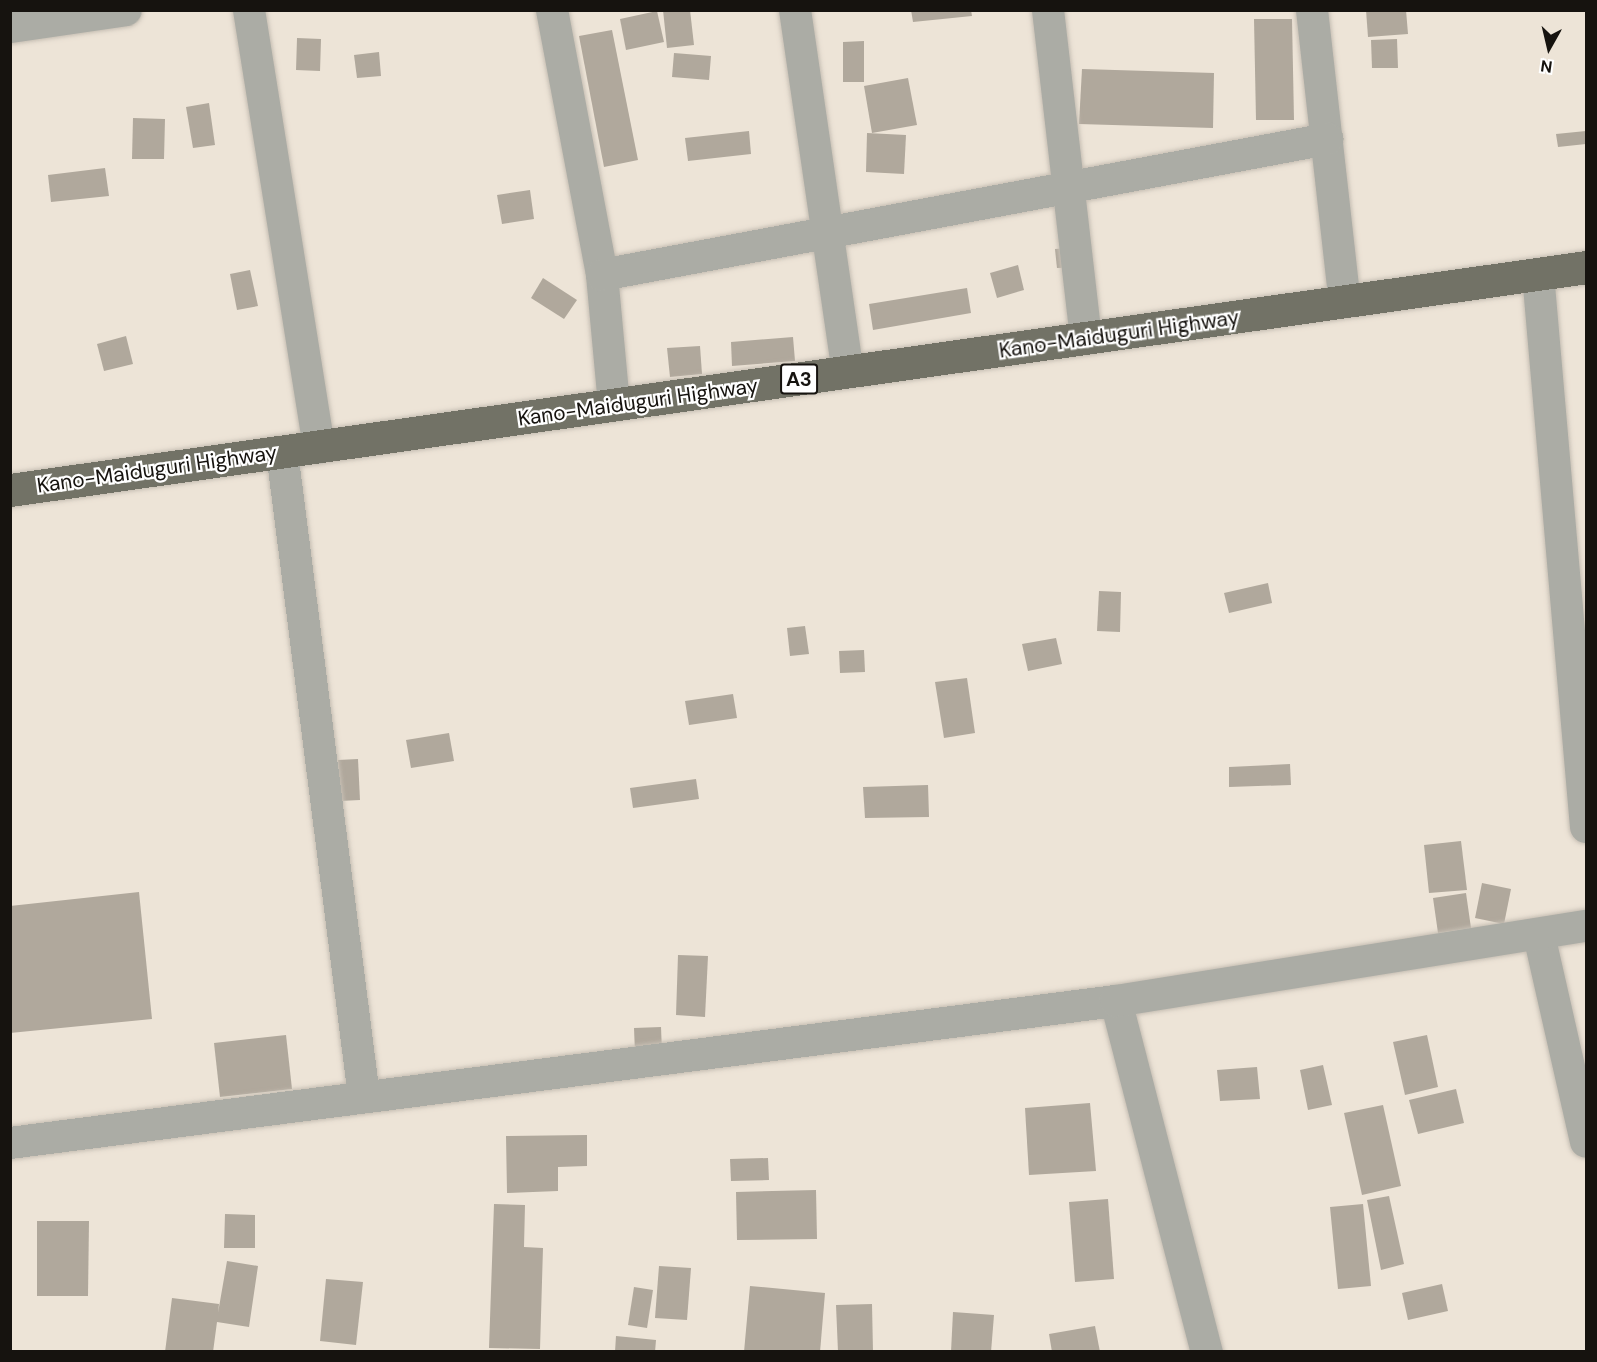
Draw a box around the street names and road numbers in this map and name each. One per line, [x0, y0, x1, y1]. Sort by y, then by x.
street label: Kano-Maiduguri Highway [997, 305, 1241, 363]
road number: A3 [780, 362, 818, 396]
street label: Kano-Maiduguri Highway [516, 373, 760, 431]
street label: Kano-Maiduguri Highway [35, 440, 279, 498]

